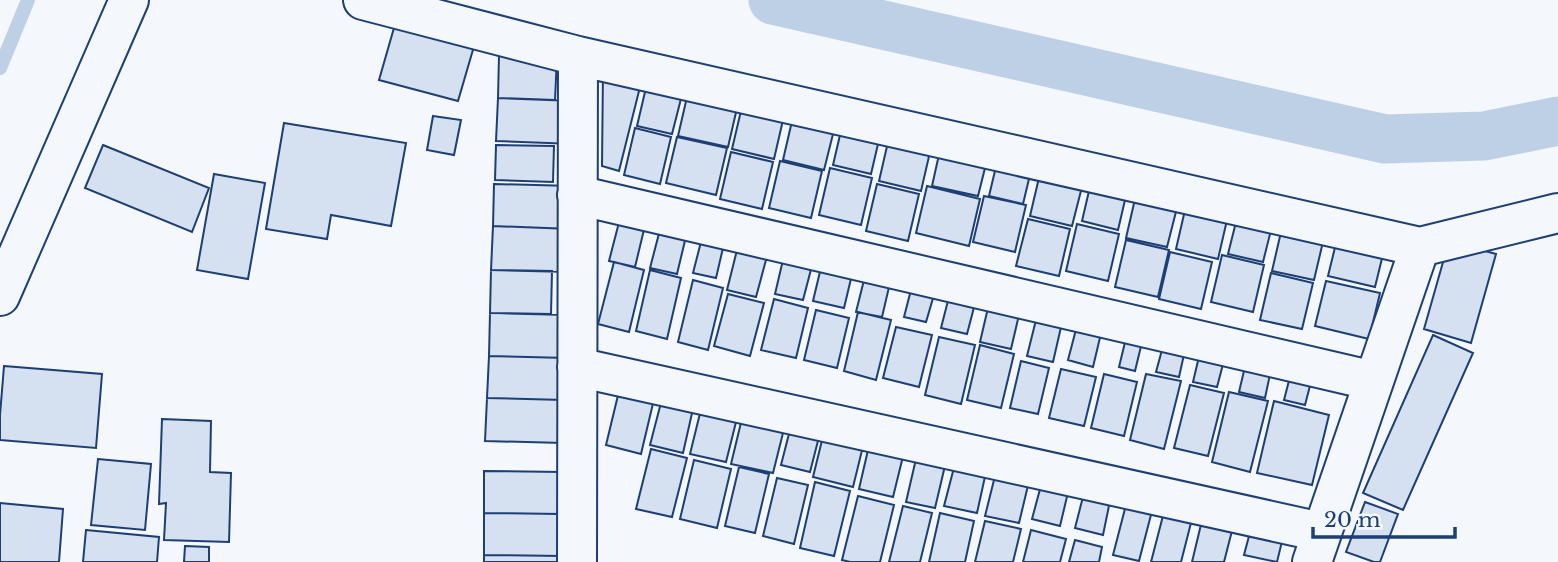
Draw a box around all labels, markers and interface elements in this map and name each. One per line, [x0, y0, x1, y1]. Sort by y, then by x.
scale bar [1313, 496, 1455, 540]
text: 20 m [1324, 507, 1381, 533]

